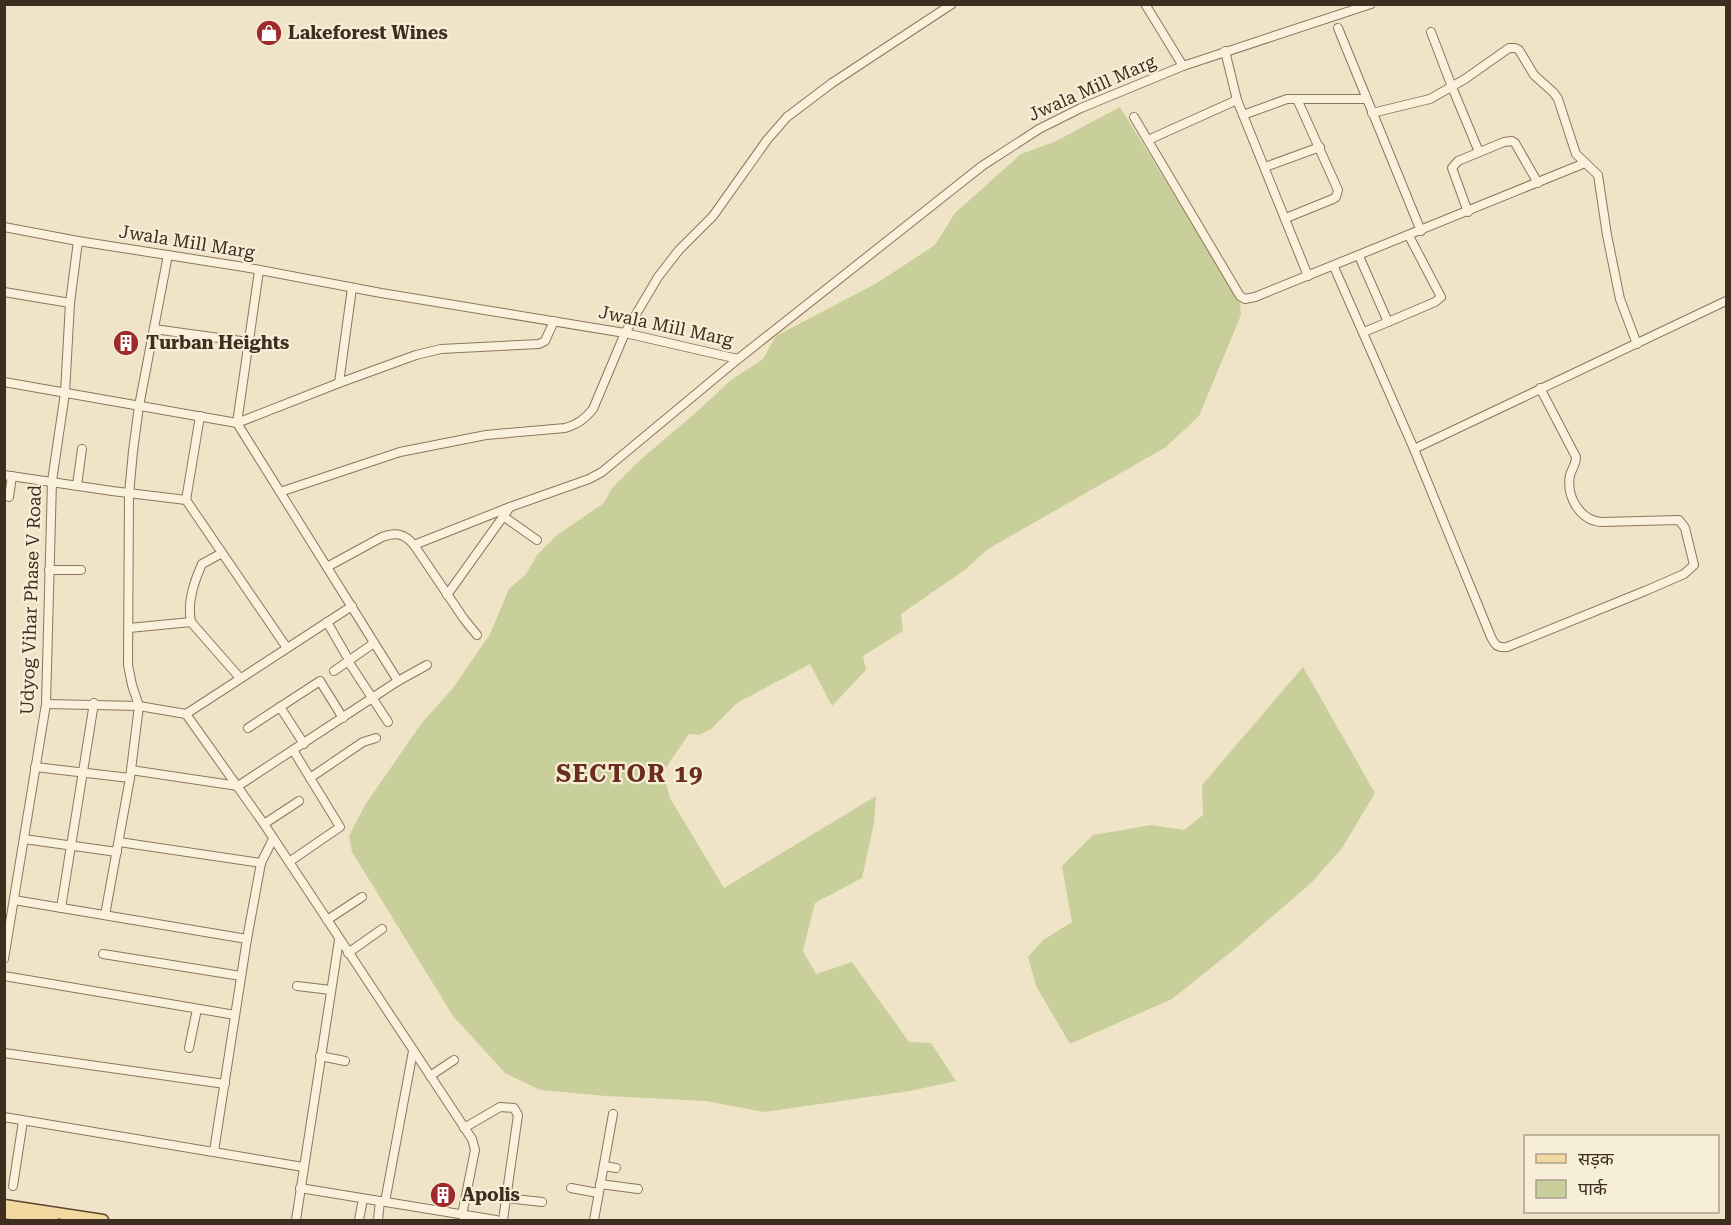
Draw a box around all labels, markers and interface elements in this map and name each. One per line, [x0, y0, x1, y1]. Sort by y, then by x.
shop icon: Lakeforest Wines [254, 18, 284, 48]
place label: Lakeforest Wines [288, 22, 448, 43]
street label: Jwala Mill Marg [1025, 50, 1159, 125]
street label: Jwala Mill Marg [118, 220, 257, 263]
street label: Jwala Mill Marg [597, 301, 736, 350]
building icon: Turban Heights [111, 328, 141, 358]
place label: Turban Heights [146, 332, 289, 353]
street label: Udyog Vihar Phase V Road [16, 484, 45, 715]
district label: SECTOR 19 [556, 760, 704, 788]
legend [1524, 1135, 1719, 1213]
text: सड़क [1578, 1148, 1615, 1169]
text: पार्क [1578, 1178, 1608, 1199]
building icon: Apolis [428, 1180, 458, 1210]
place label: Apolis [462, 1184, 520, 1205]

